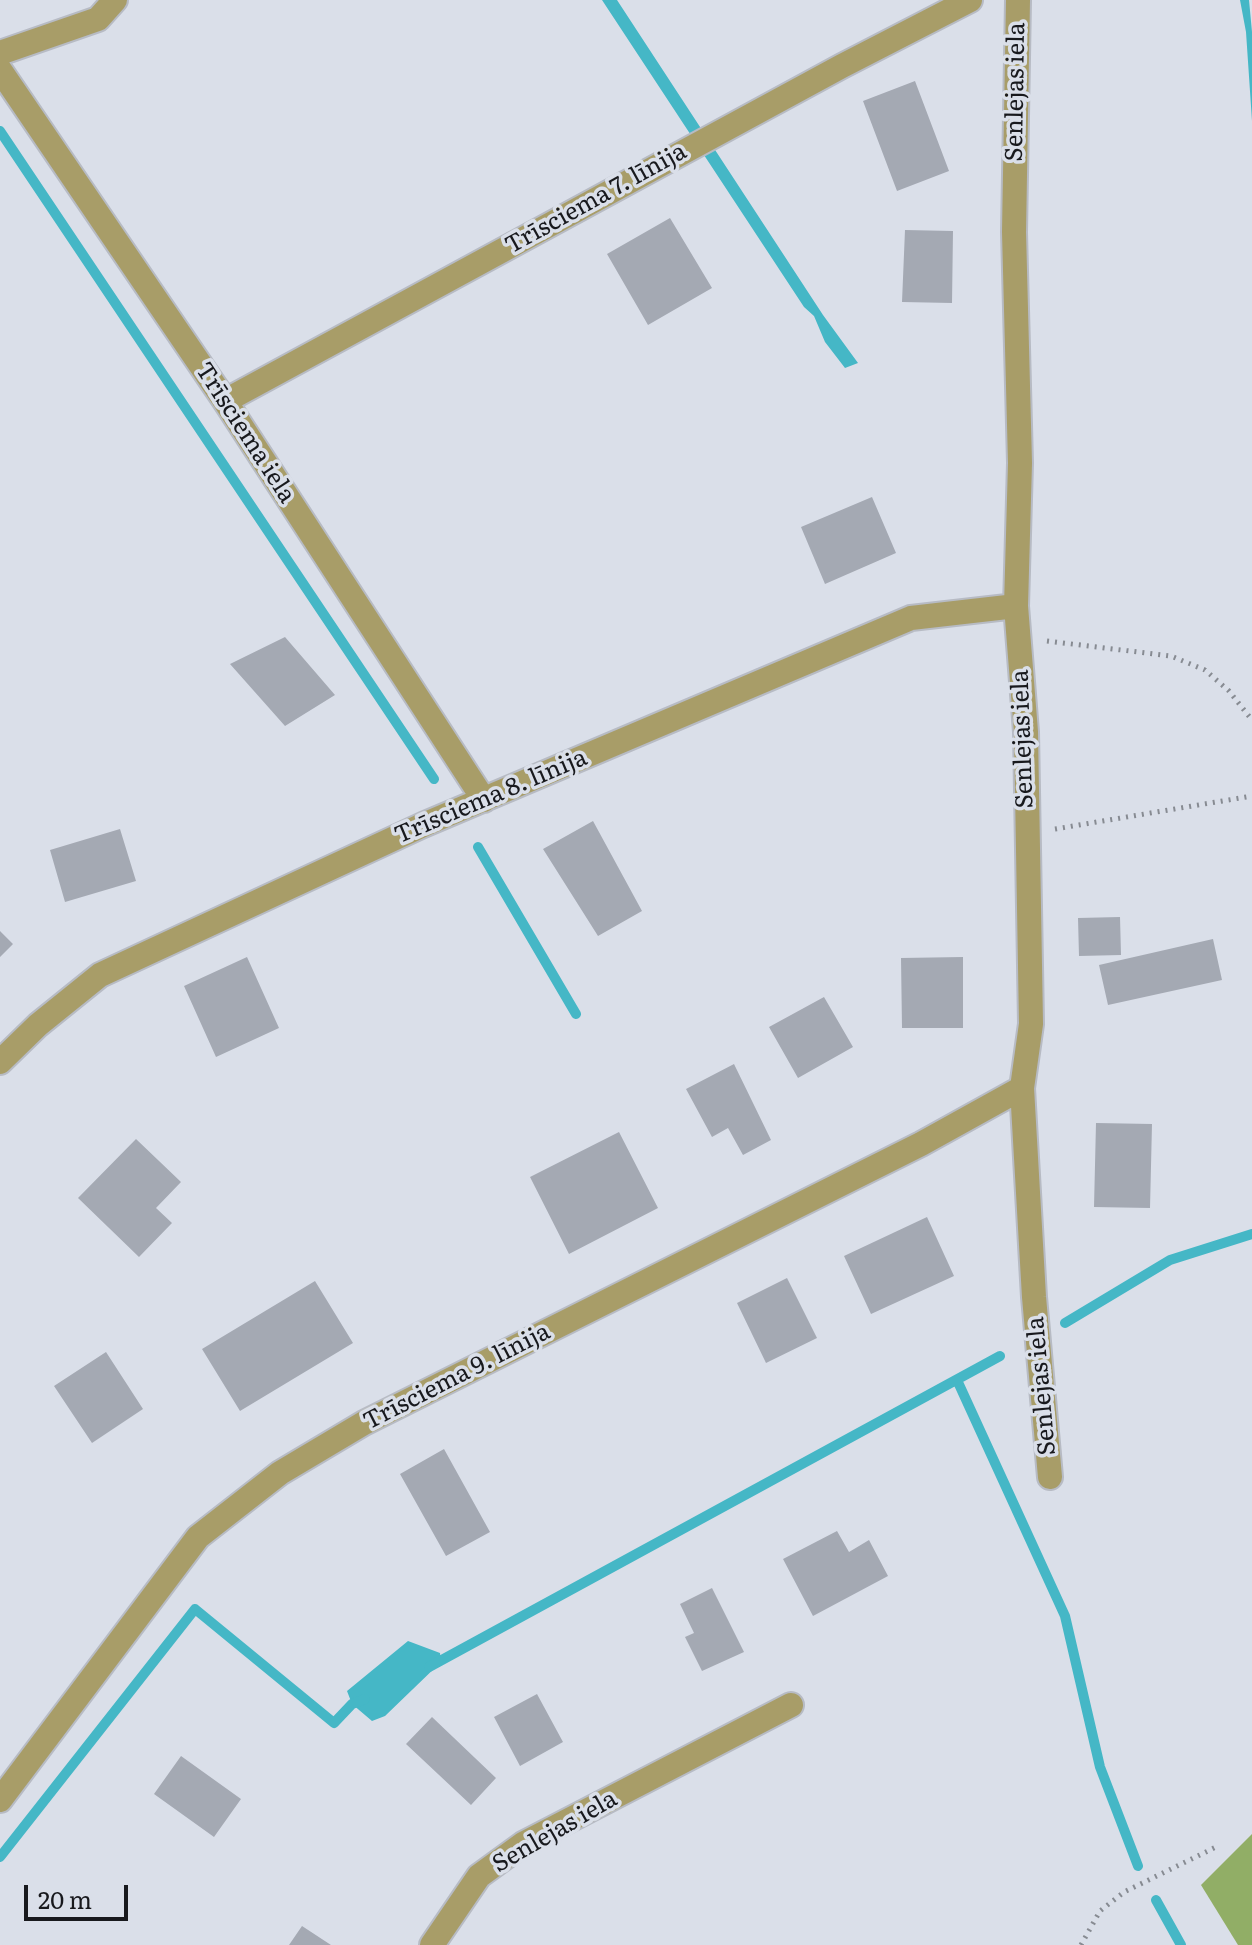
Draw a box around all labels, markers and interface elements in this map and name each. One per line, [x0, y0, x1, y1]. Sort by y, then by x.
street label: Senlejas iela [1000, 22, 1032, 162]
street label: Trīsciema 7. līnija [500, 137, 692, 261]
street label: Trīsciema iela [189, 357, 301, 509]
street label: Senlejas iela [1006, 669, 1040, 809]
street label: Trīsciema 8. līnija [390, 743, 592, 851]
street label: Senlejas iela [1022, 1315, 1062, 1457]
street label: Trīsciema 9. līnija [359, 1317, 555, 1437]
street label: Senlejas iela [488, 1785, 622, 1879]
scale bar [28, 1869, 132, 1919]
text: 20 m [38, 1881, 92, 1916]

